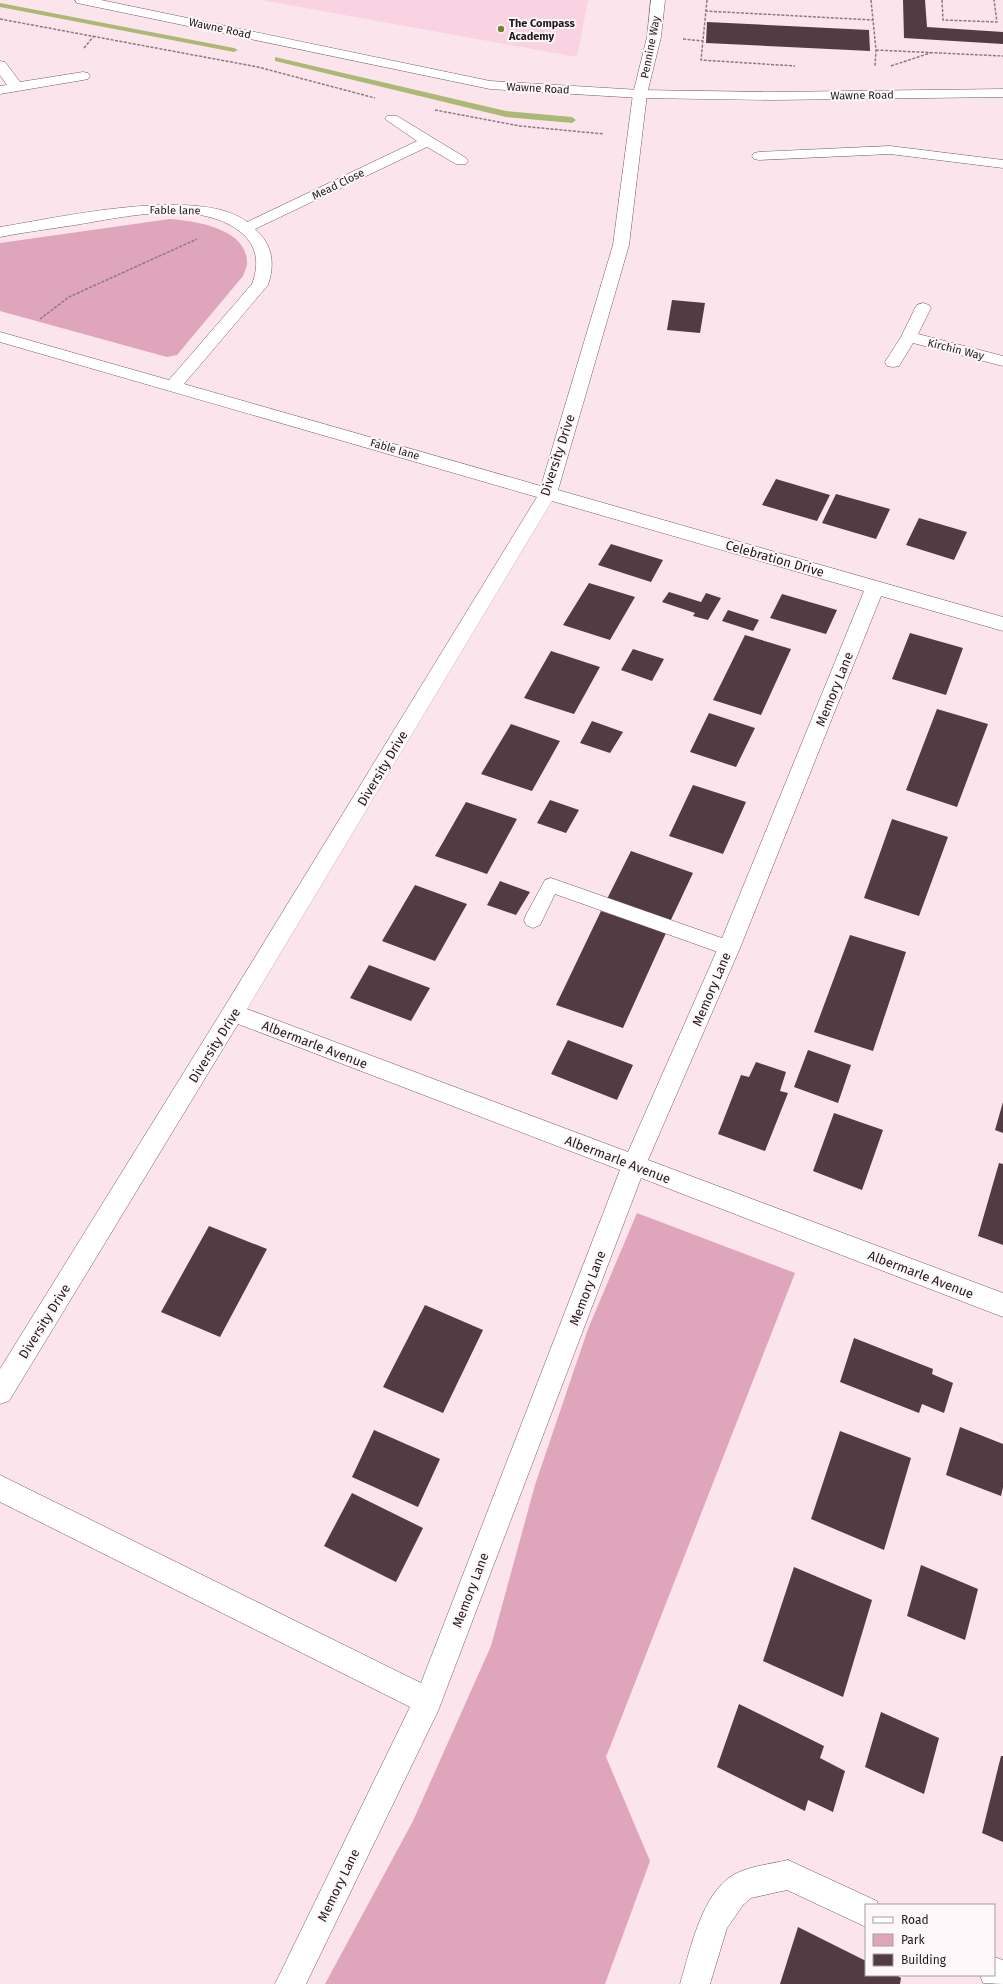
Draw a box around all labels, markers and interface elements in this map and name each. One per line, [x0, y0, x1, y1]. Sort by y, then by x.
street label: Pennine Way [638, 14, 663, 79]
street label: Wawne Road [188, 16, 252, 41]
place label: The Compass Academy [508, 17, 575, 43]
marker: The Compass Academy [496, 24, 506, 34]
street label: Wawne Road [506, 80, 570, 97]
street label: Wawne Road [830, 88, 894, 103]
street label: Mead Close [310, 166, 367, 203]
street label: Fable lane [149, 204, 201, 217]
street label: Kirchin Way [926, 336, 986, 363]
street label: Diversity Drive [537, 412, 578, 498]
street label: Fable lane [369, 436, 421, 463]
street label: Celebration Drive [724, 537, 826, 580]
street label: Memory Lane [813, 650, 856, 729]
street label: Diversity Drive [354, 728, 411, 809]
street label: Memory Lane [689, 950, 734, 1028]
street label: Diversity Drive [186, 1005, 243, 1085]
street label: Albermarle Avenue [260, 1017, 370, 1071]
street label: Albermarle Avenue [563, 1132, 673, 1186]
street label: Albermarle Avenue [866, 1247, 976, 1301]
street label: Memory Lane [566, 1249, 609, 1328]
street label: Diversity Drive [16, 1281, 73, 1361]
street label: Memory Lane [449, 1551, 492, 1630]
street label: Memory Lane [314, 1846, 362, 1924]
legend [865, 1904, 995, 1976]
text: Road [901, 1913, 929, 1927]
text: Park [901, 1933, 925, 1947]
text: Building [901, 1953, 947, 1967]

